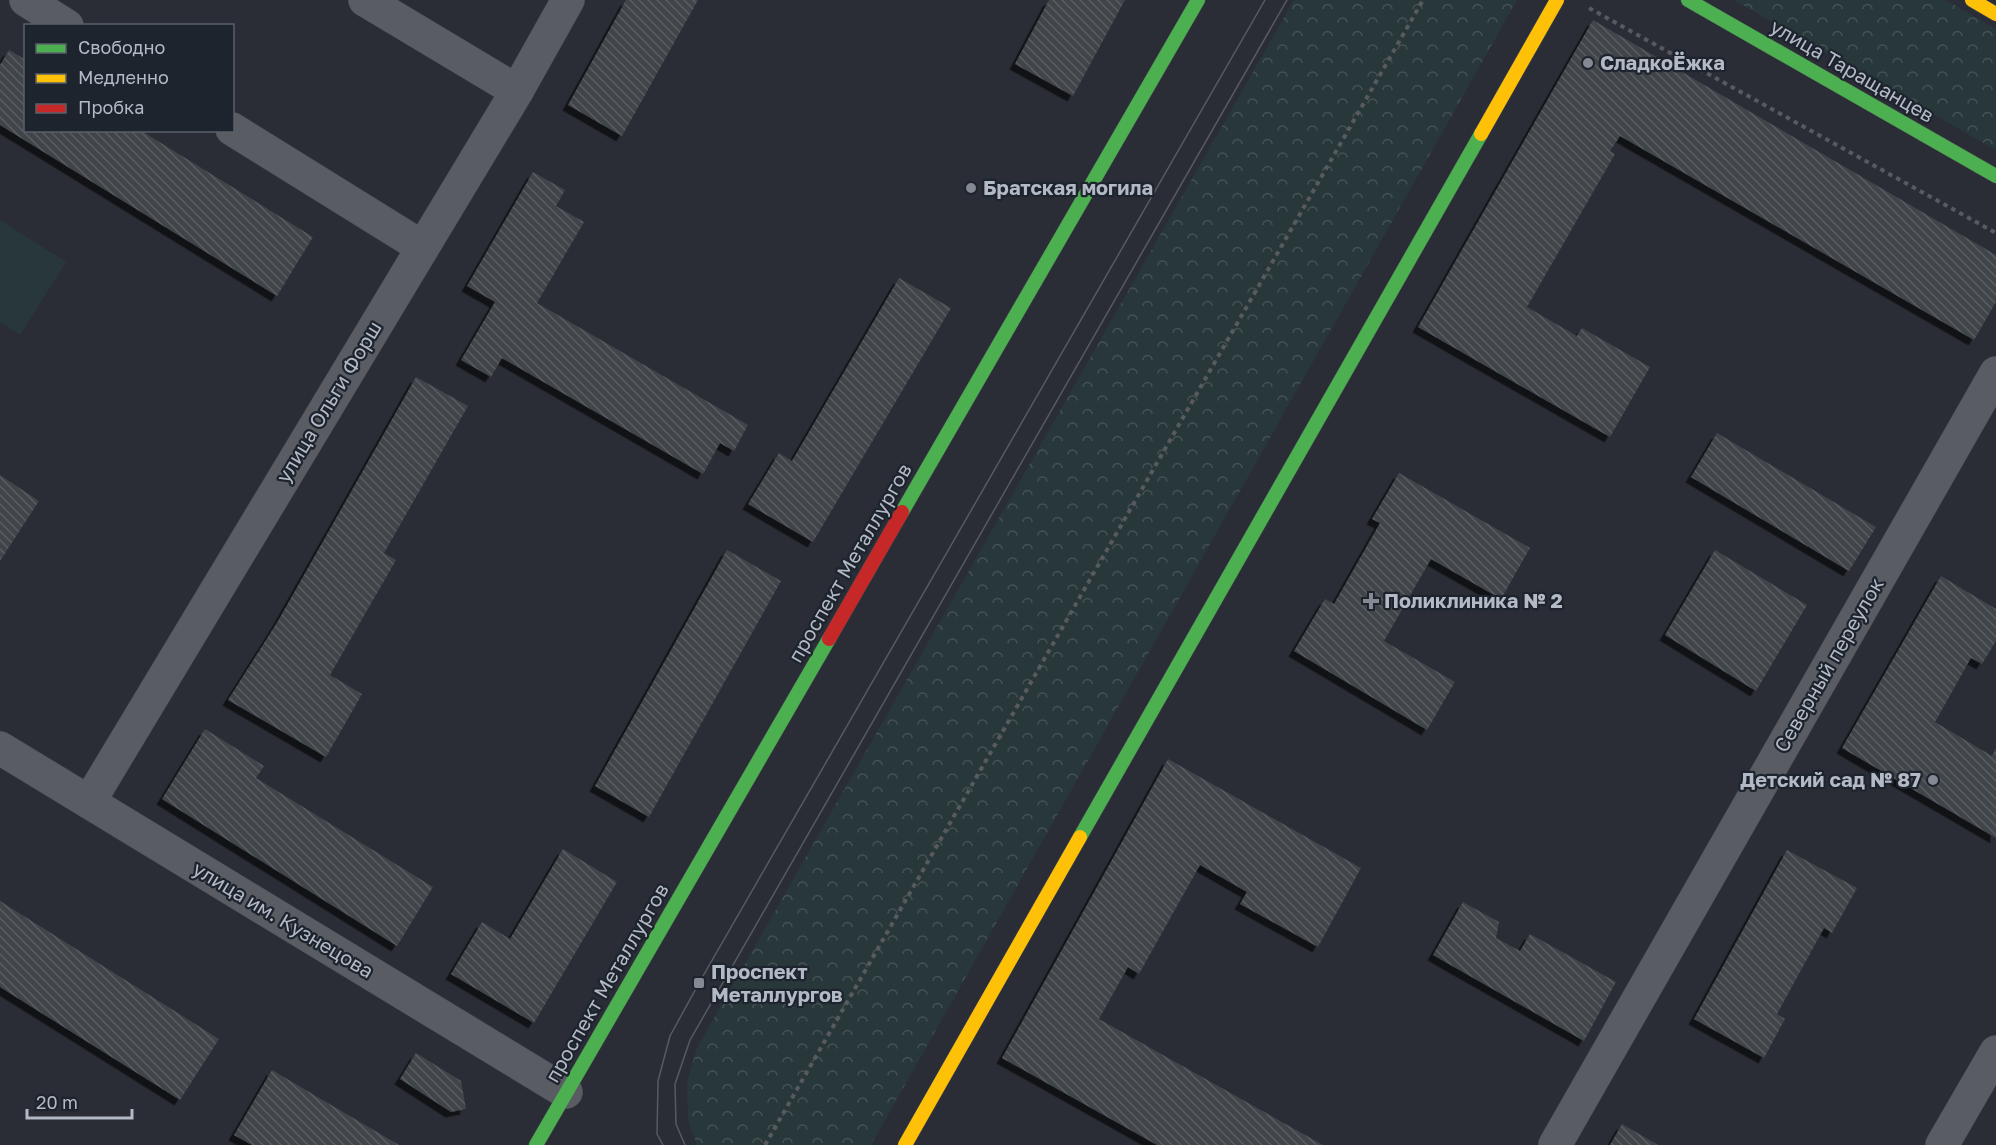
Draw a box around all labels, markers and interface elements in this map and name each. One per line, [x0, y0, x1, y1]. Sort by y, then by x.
street label: улица Таращанцев [1766, 14, 1939, 127]
legend [24, 24, 234, 132]
text: Свободно [78, 36, 165, 58]
place label: СладкоЁжка [1600, 50, 1725, 74]
marker: СладкоЁжка [1581, 56, 1595, 70]
text: Медленно [78, 66, 169, 88]
text: Пробка [78, 96, 144, 118]
place label: Братская могила [983, 175, 1153, 199]
marker: Братская могила [964, 181, 978, 195]
street label: улица Ольги Форш [270, 316, 386, 487]
street label: проспект Металлургов [782, 459, 916, 666]
street label: Северный переулок [1768, 573, 1888, 756]
place label: Поликлиника № 2 [1384, 588, 1563, 612]
marker: Поликлиника № 2 [1362, 592, 1380, 610]
place label: Детский сад № 87 [1740, 767, 1921, 791]
marker: Детский сад № 87 [1926, 773, 1940, 787]
street label: улица им. Кузнецова [189, 856, 378, 983]
street label: проспект Металлургов [539, 879, 673, 1086]
place label: Проспект Металлургов [711, 959, 843, 1006]
marker: Проспект Металлургов [692, 976, 706, 990]
scale bar [27, 1082, 132, 1120]
text: 20 m [36, 1091, 78, 1113]

